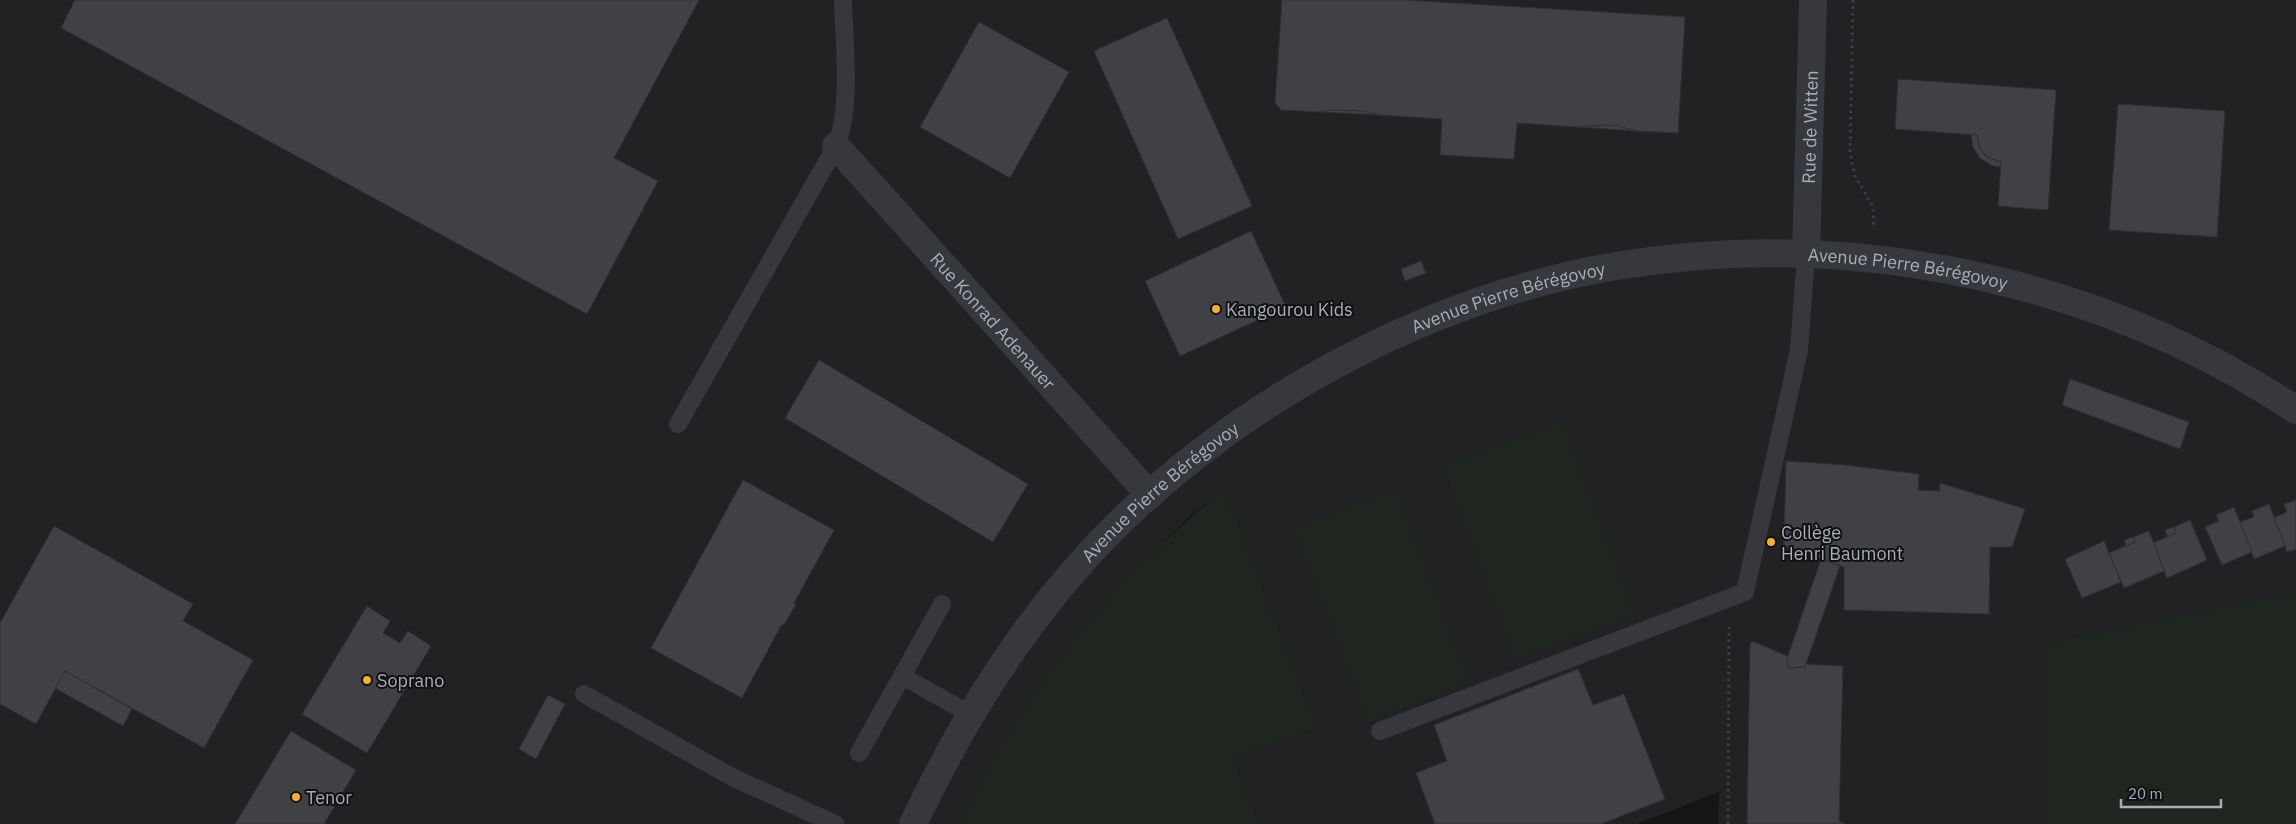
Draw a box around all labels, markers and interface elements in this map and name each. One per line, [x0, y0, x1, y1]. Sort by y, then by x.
street label: Rue de Witten [1796, 70, 1823, 184]
street label: Avenue Pierre Bérégovoy [1807, 243, 2010, 294]
street label: Rue Konrad Adenauer [926, 247, 1061, 394]
street label: Avenue Pierre Bérégovoy [1408, 257, 1607, 338]
place label: Kangourou Kids [1226, 298, 1353, 321]
marker: Kangourou Kids [1210, 303, 1222, 315]
street label: Avenue Pierre Bérégovoy [1076, 417, 1243, 567]
place label: Collège Henri Baumont [1781, 521, 1903, 565]
marker: Collège Henri Baumont [1765, 536, 1777, 548]
place label: Soprano [377, 669, 444, 692]
marker: Soprano [361, 674, 373, 686]
scale bar [2121, 776, 2221, 808]
text: 20 m [2128, 784, 2163, 803]
place label: Tenor [306, 786, 352, 809]
marker: Tenor [290, 791, 302, 803]

